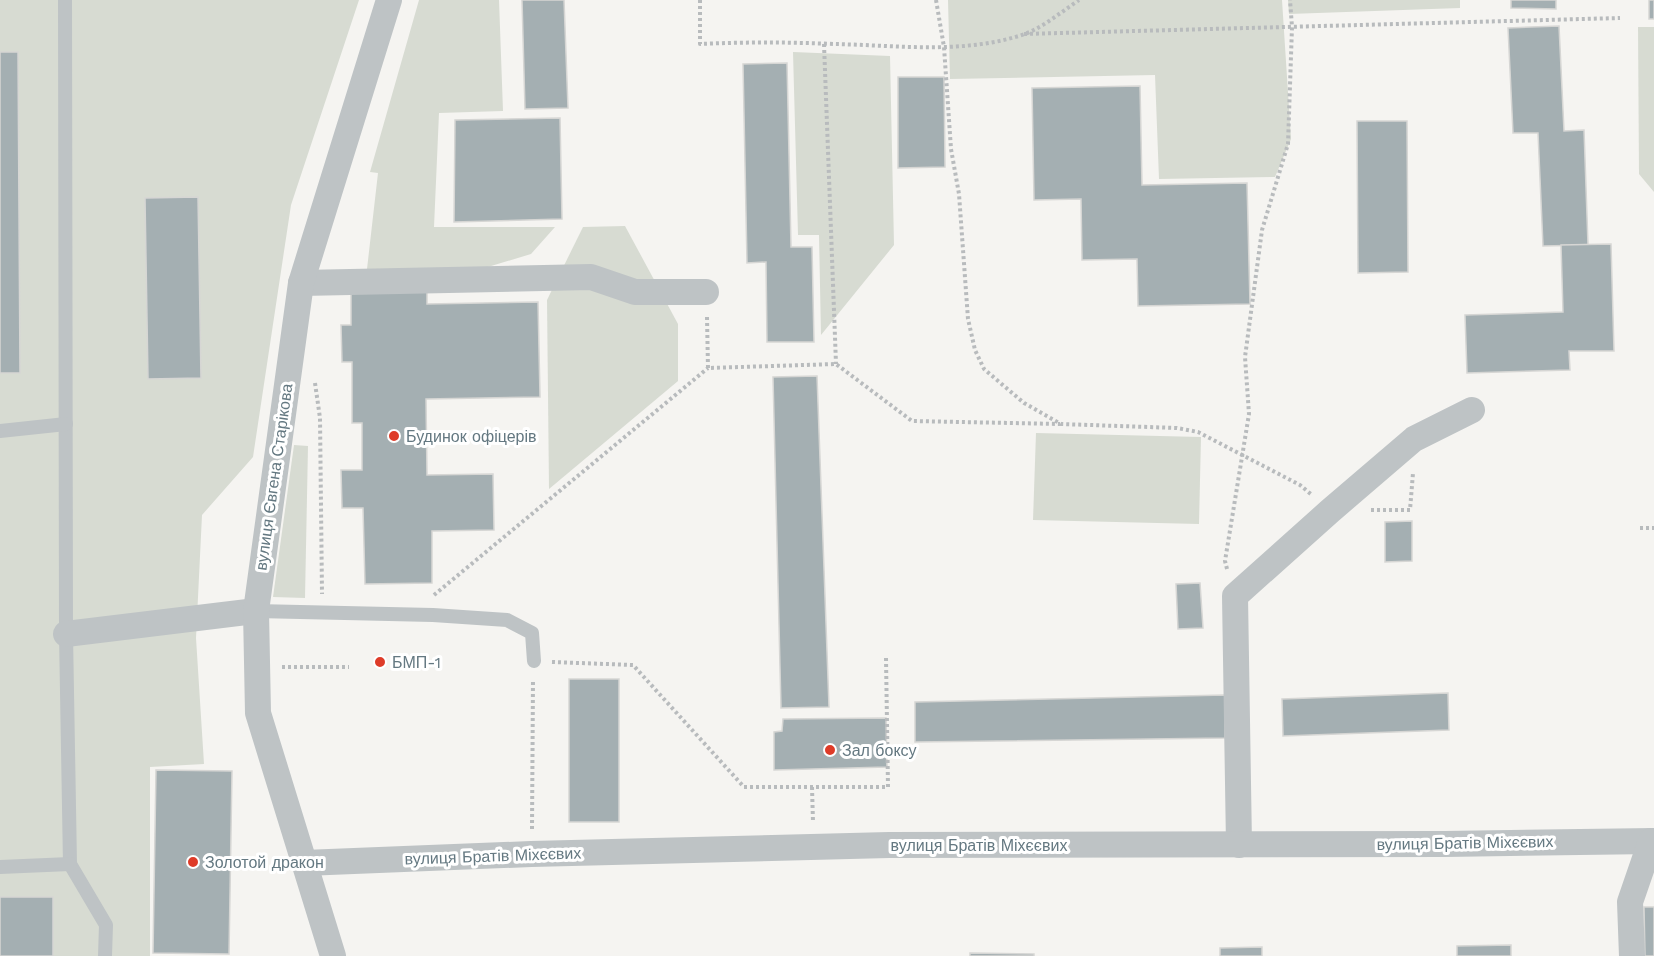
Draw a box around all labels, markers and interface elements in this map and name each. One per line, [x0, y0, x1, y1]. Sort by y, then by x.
street label: вулиця Євгена Старікова [251, 382, 297, 572]
place label: Будинок офіцерів [406, 427, 537, 446]
marker: Будинок офіцерів [387, 429, 401, 443]
place label: БМП-1 [392, 653, 441, 672]
marker: БМП-1 [373, 655, 387, 669]
place label: Зал боксу [842, 741, 917, 760]
marker: Зал боксу [823, 743, 837, 757]
street label: вулиця Братів Міхєєвих [1376, 832, 1554, 854]
street label: вулиця Братів Міхєєвих [891, 836, 1067, 855]
street label: вулиця Братів Міхєєвих [404, 843, 582, 869]
place label: Золотой дракон [205, 853, 324, 872]
marker: Золотой дракон [186, 855, 200, 869]

